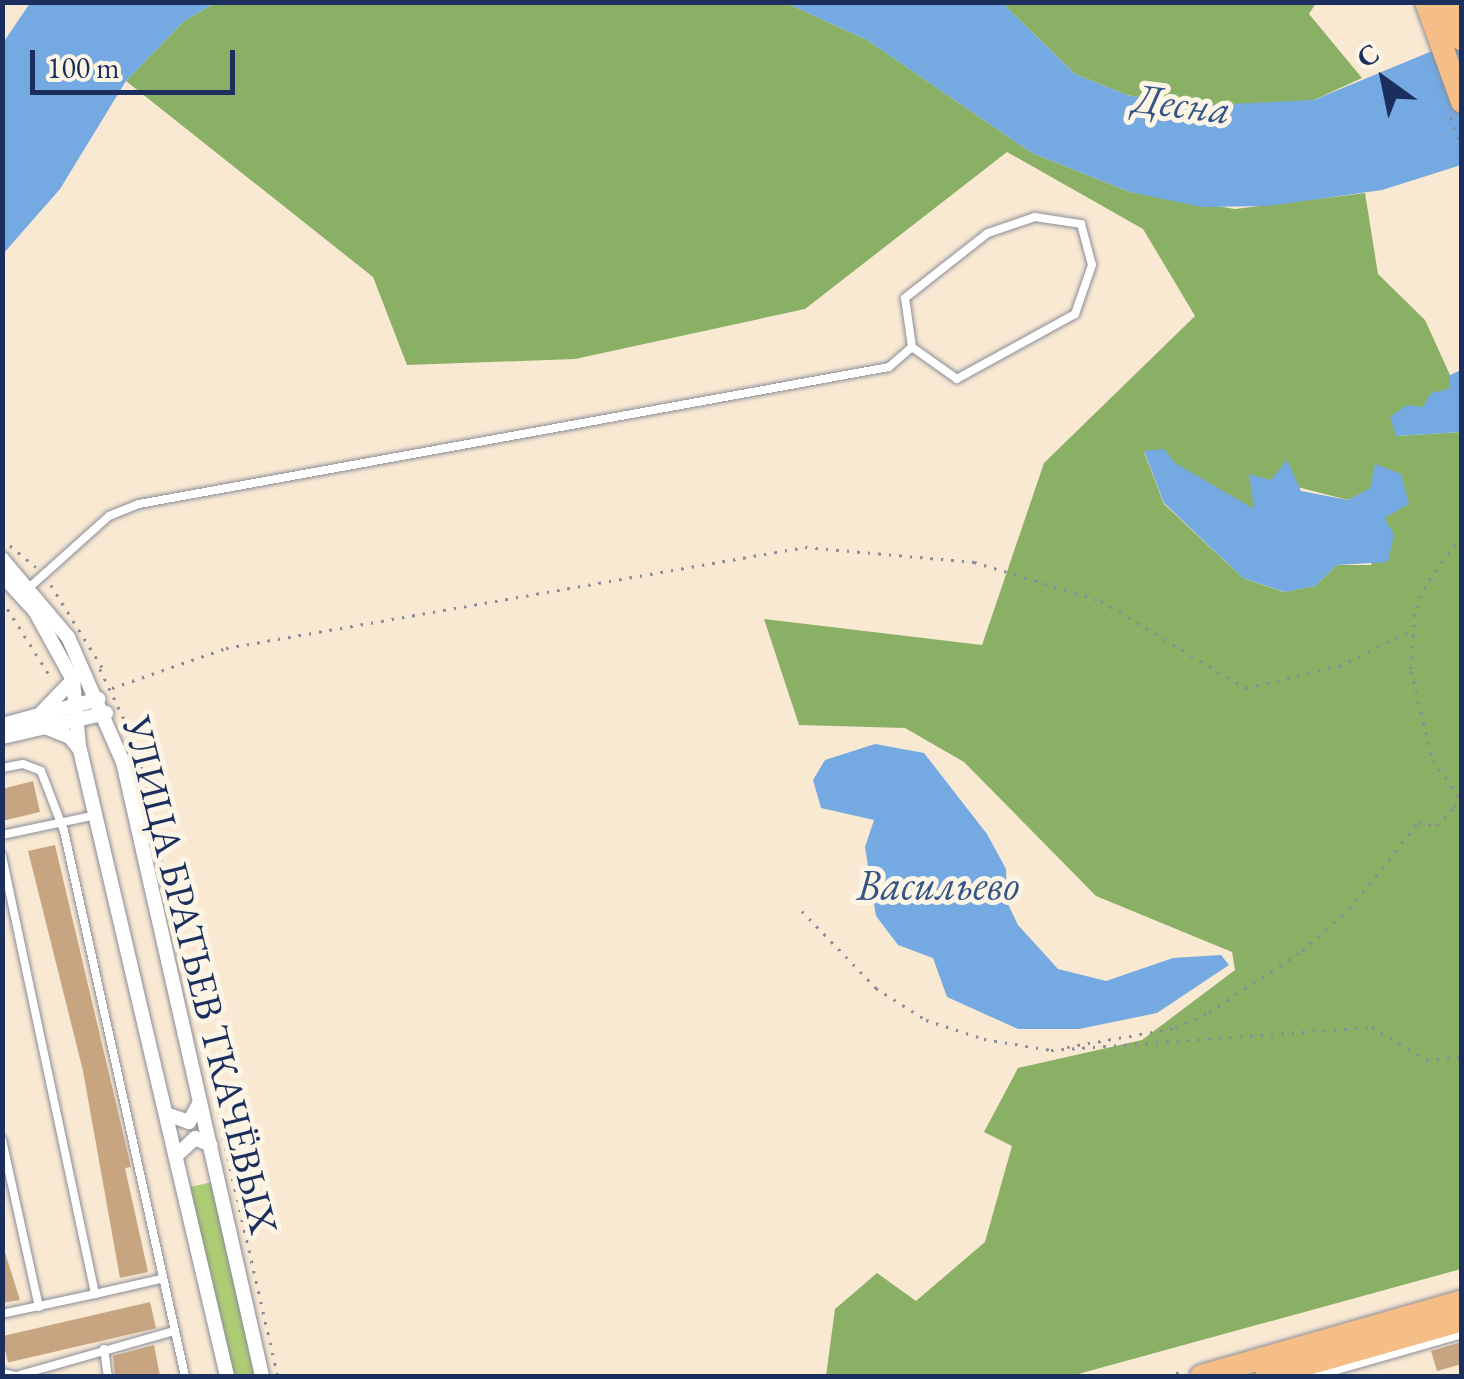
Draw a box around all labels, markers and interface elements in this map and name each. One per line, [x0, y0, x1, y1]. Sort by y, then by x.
scale bar [35, 30, 240, 92]
north arrow [1334, 30, 1434, 130]
text: С [1350, 34, 1386, 75]
text: 100 m [47, 48, 120, 87]
water label: Десна [1131, 73, 1233, 135]
street label: УЛИЦА БРАТЬЕВ ТКАЧЁВЫХ [113, 711, 289, 1239]
water label: Васильево [857, 860, 1019, 910]

